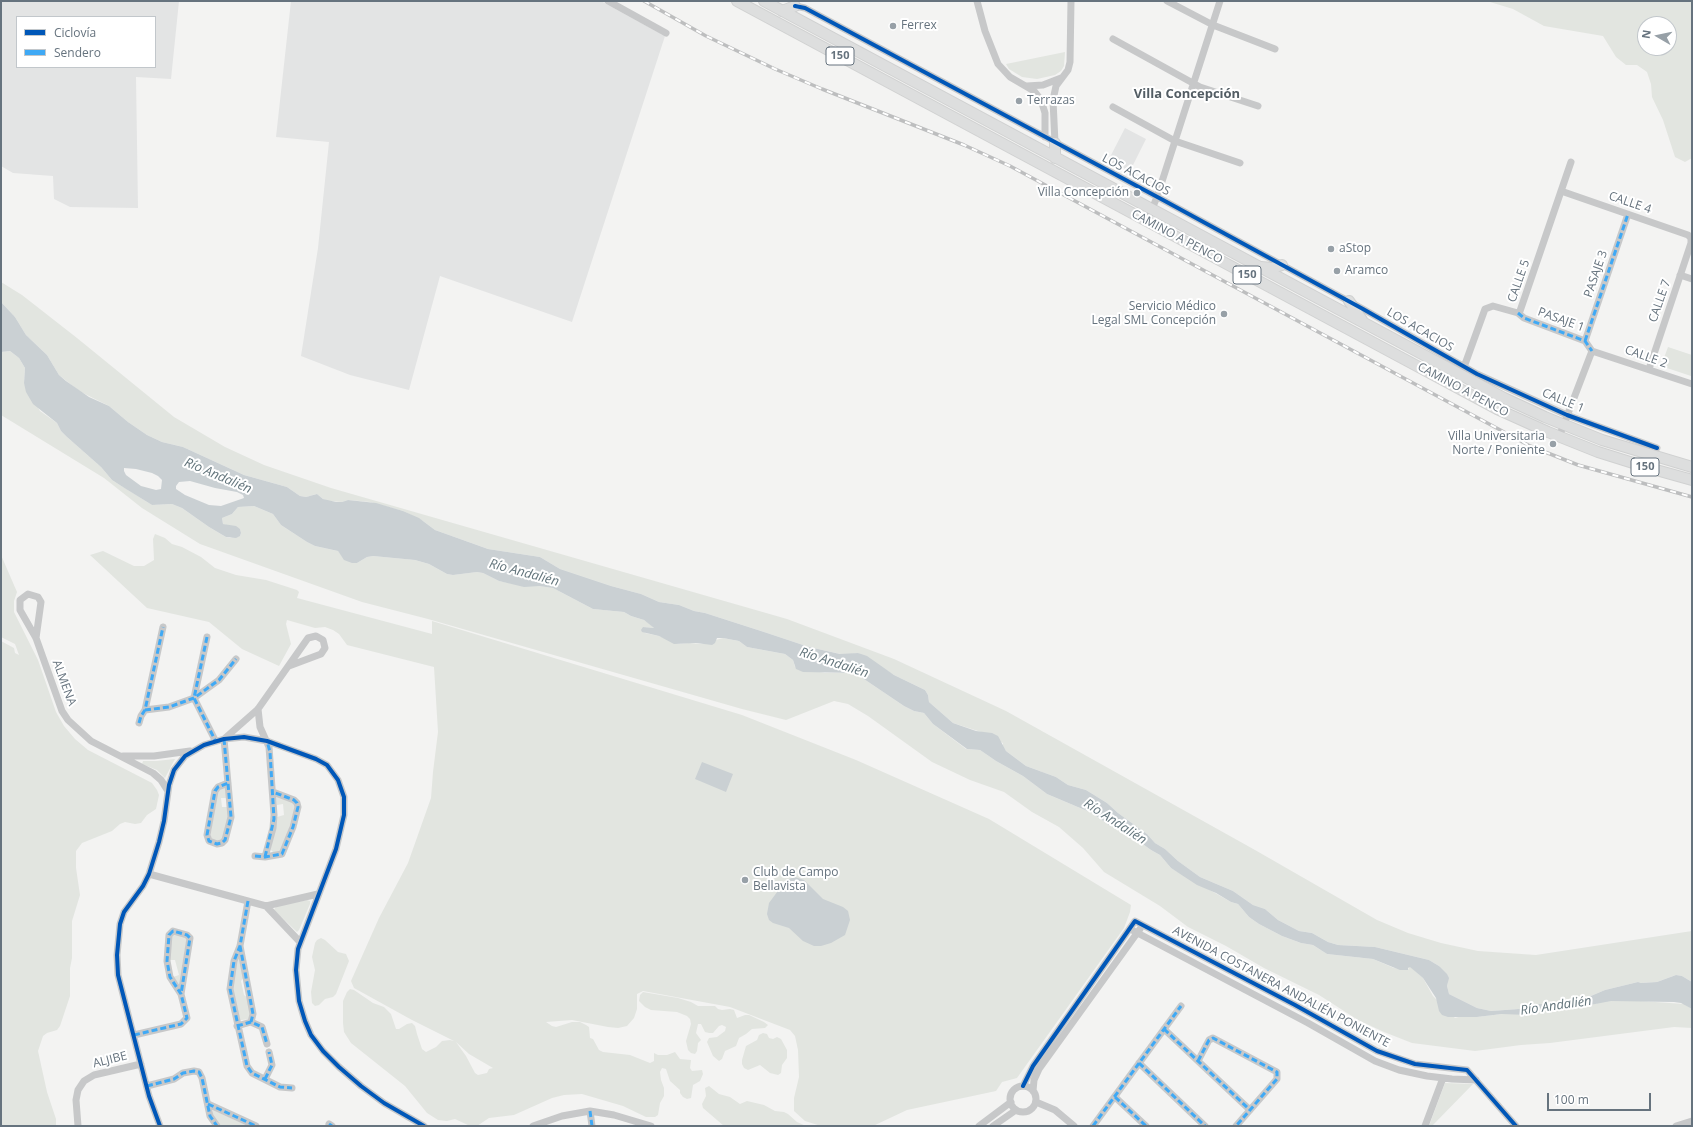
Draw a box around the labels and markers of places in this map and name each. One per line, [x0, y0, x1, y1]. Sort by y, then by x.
place label: Ferrex [901, 19, 937, 33]
marker: Ferrex [888, 21, 898, 31]
place label: Terrazas [1027, 94, 1075, 108]
marker: Terrazas [1014, 96, 1024, 106]
place label: Villa Concepción [1038, 186, 1129, 200]
marker: Villa Concepción [1132, 188, 1142, 198]
place label: aStop [1339, 242, 1371, 256]
marker: aStop [1326, 244, 1336, 254]
place label: Aramco [1345, 264, 1388, 278]
marker: Aramco [1332, 266, 1342, 276]
place label: Servicio Médico Legal SML Concepción [1092, 300, 1216, 328]
marker: Servicio Médico Legal SML Concepción [1219, 309, 1229, 319]
place label: Villa Universitaria Norte / Poniente [1448, 430, 1545, 458]
marker: Villa Universitaria Norte / Poniente [1548, 439, 1558, 449]
place label: Club de Campo Bellavista [753, 866, 838, 894]
marker: Club de Campo Bellavista [740, 875, 750, 885]

